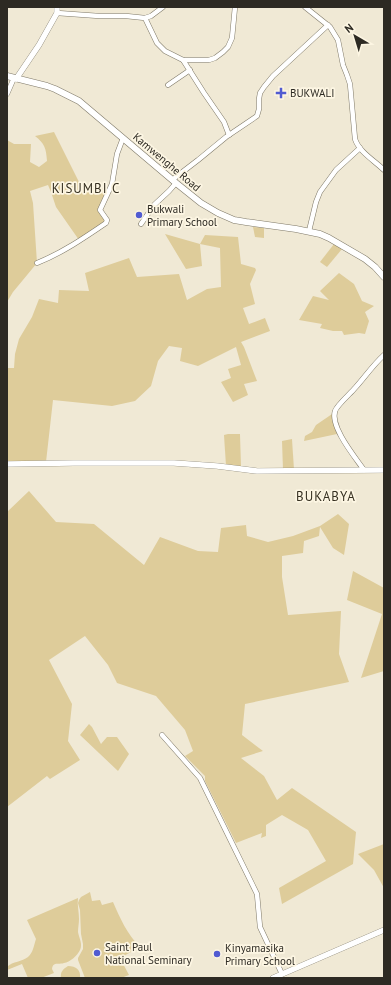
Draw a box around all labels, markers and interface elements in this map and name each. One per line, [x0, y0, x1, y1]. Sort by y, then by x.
north arrow [335, 16, 375, 56]
text: N [342, 20, 356, 36]
place label: BUKWALI [290, 86, 334, 100]
marker: BUKWALI [275, 87, 287, 99]
street label: Kamwenghe Road [130, 130, 204, 194]
district label: KISUMBI C [52, 180, 120, 197]
place label: Bukwali Primary School [147, 202, 218, 229]
marker: Bukwali Primary School [134, 210, 144, 220]
district label: BUKABYA [296, 488, 356, 505]
place label: Saint Paul National Seminary [105, 940, 193, 967]
place label: Kinyamasika Primary School [225, 941, 296, 968]
marker: Saint Paul National Seminary [92, 948, 102, 958]
marker: Kinyamasika Primary School [212, 949, 222, 959]

